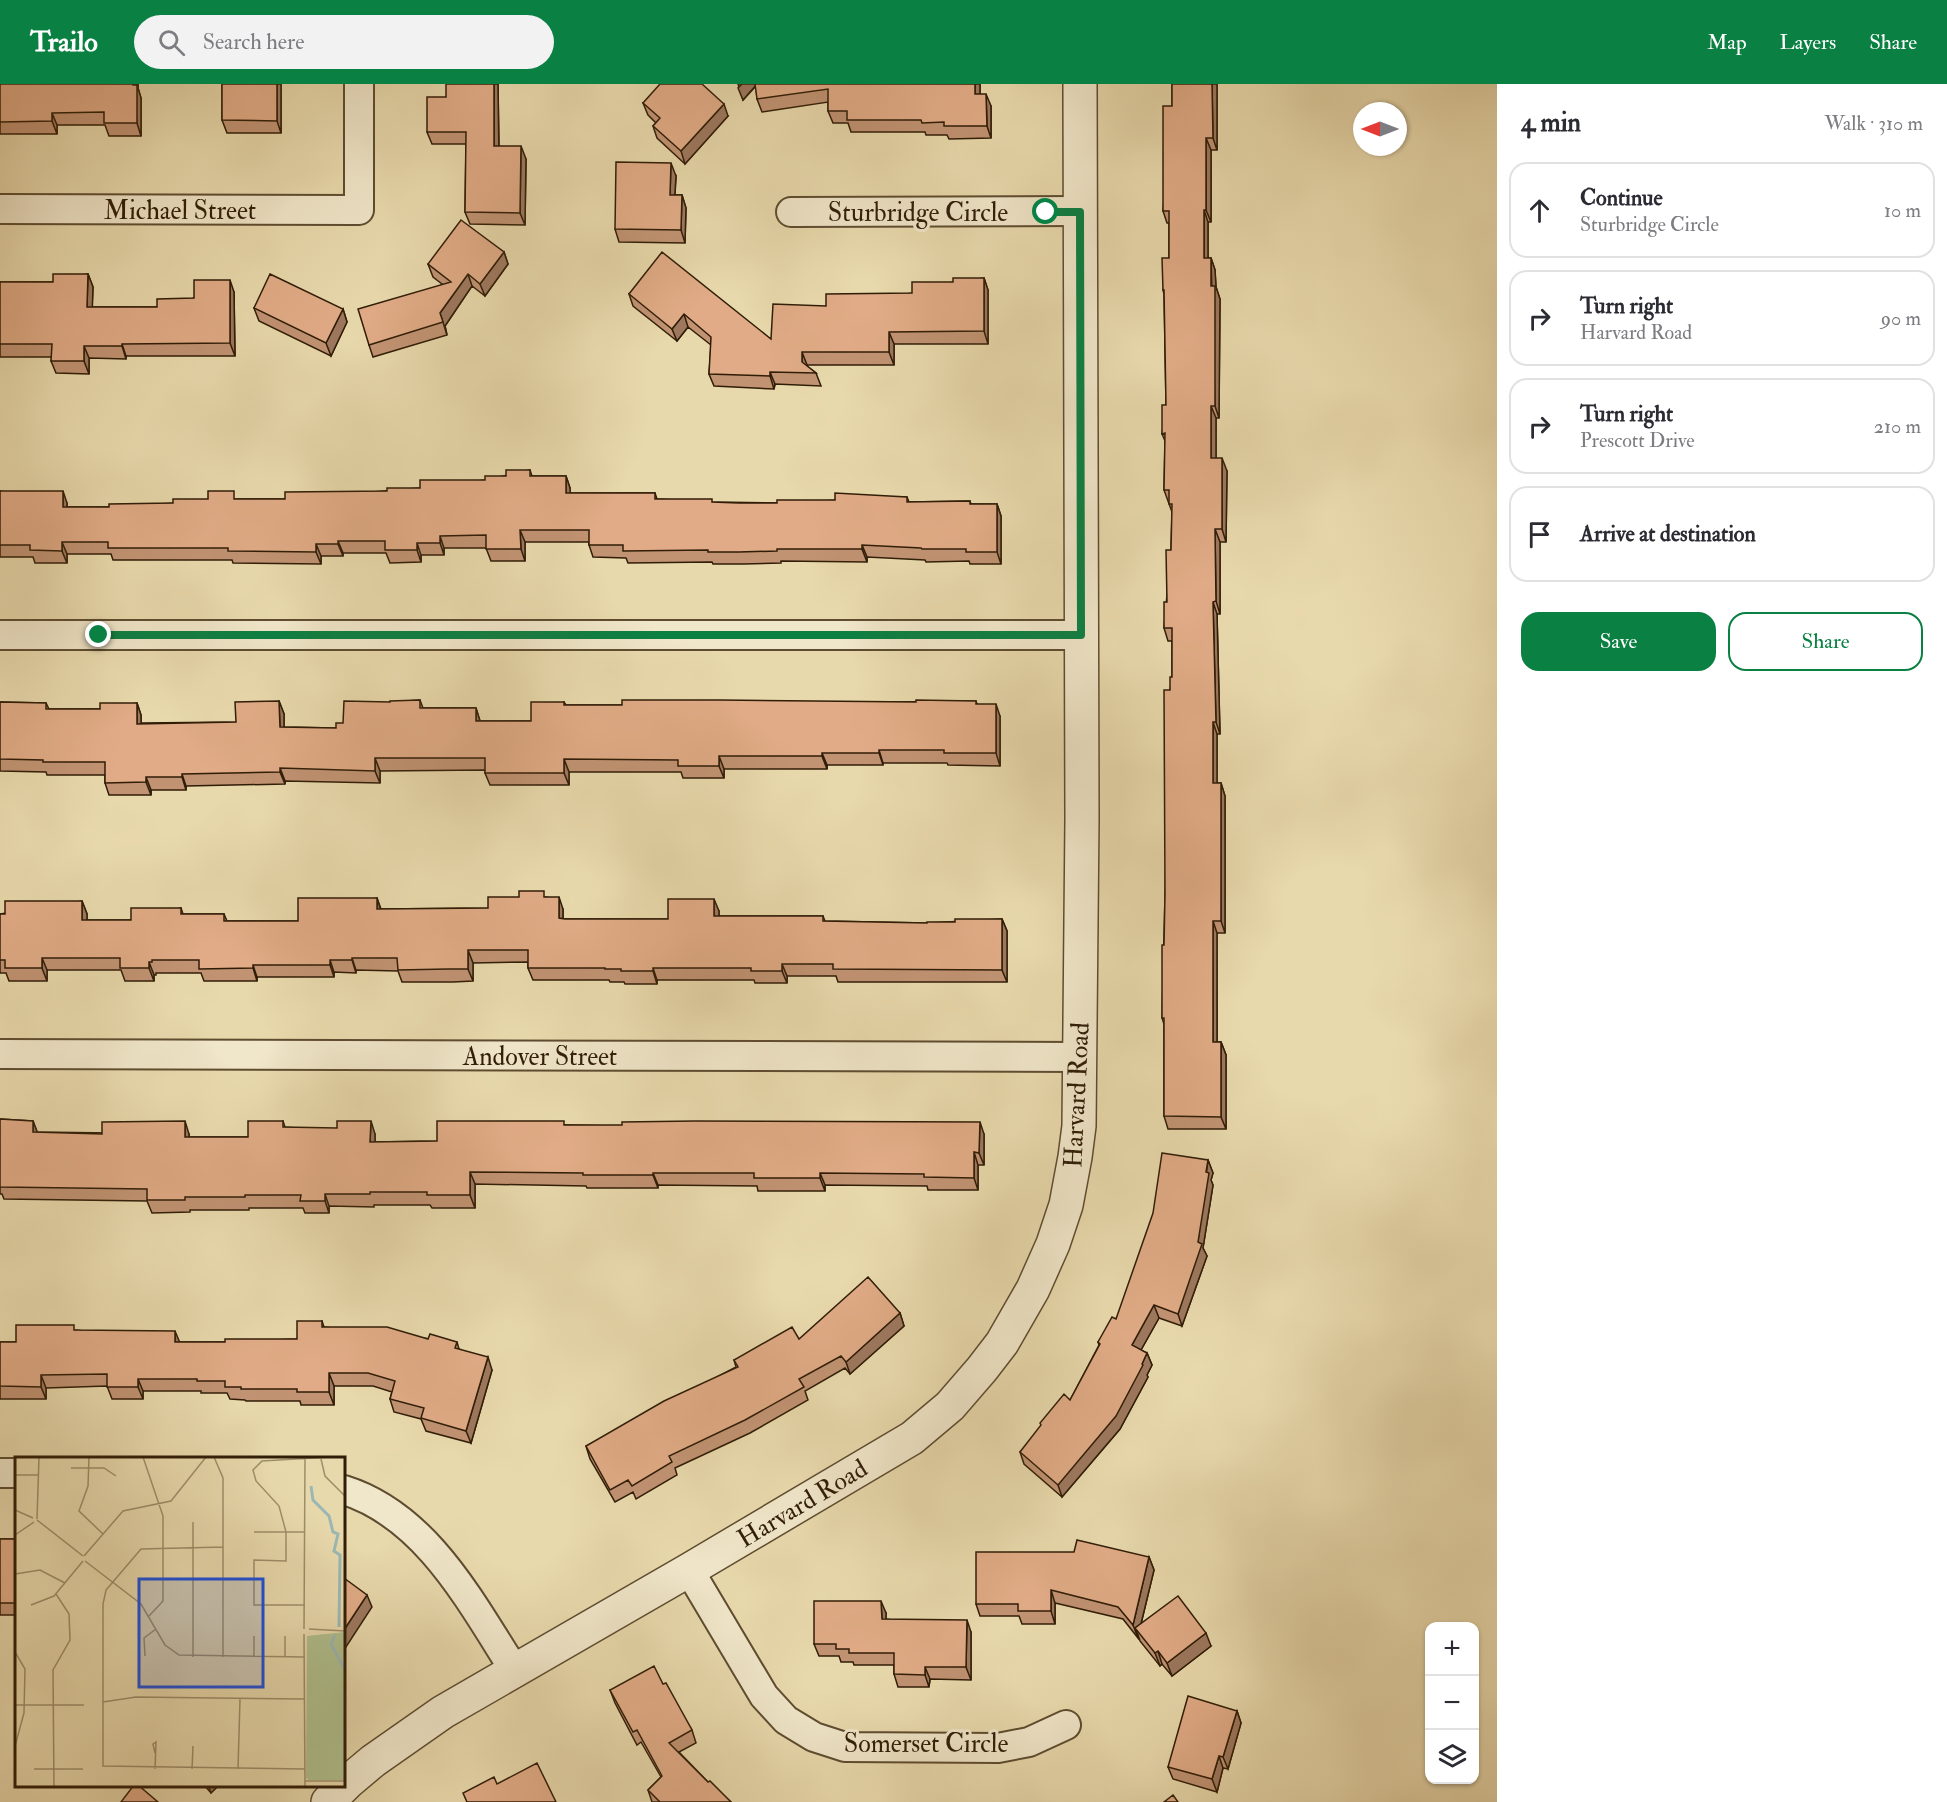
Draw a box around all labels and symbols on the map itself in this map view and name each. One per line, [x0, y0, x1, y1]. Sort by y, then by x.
north arrow [1353, 102, 1407, 156]
street label: Michael Street [104, 195, 256, 227]
street label: Sturbridge Circle [828, 197, 1008, 229]
route start [1032, 198, 1058, 224]
route end [85, 621, 111, 647]
street label: Harvard Road [1057, 1021, 1097, 1169]
street label: Andover Street [462, 1041, 617, 1073]
street label: Harvard Road [732, 1452, 873, 1555]
inset map [15, 1457, 345, 1787]
street label: Somerset Circle [844, 1728, 1008, 1760]

